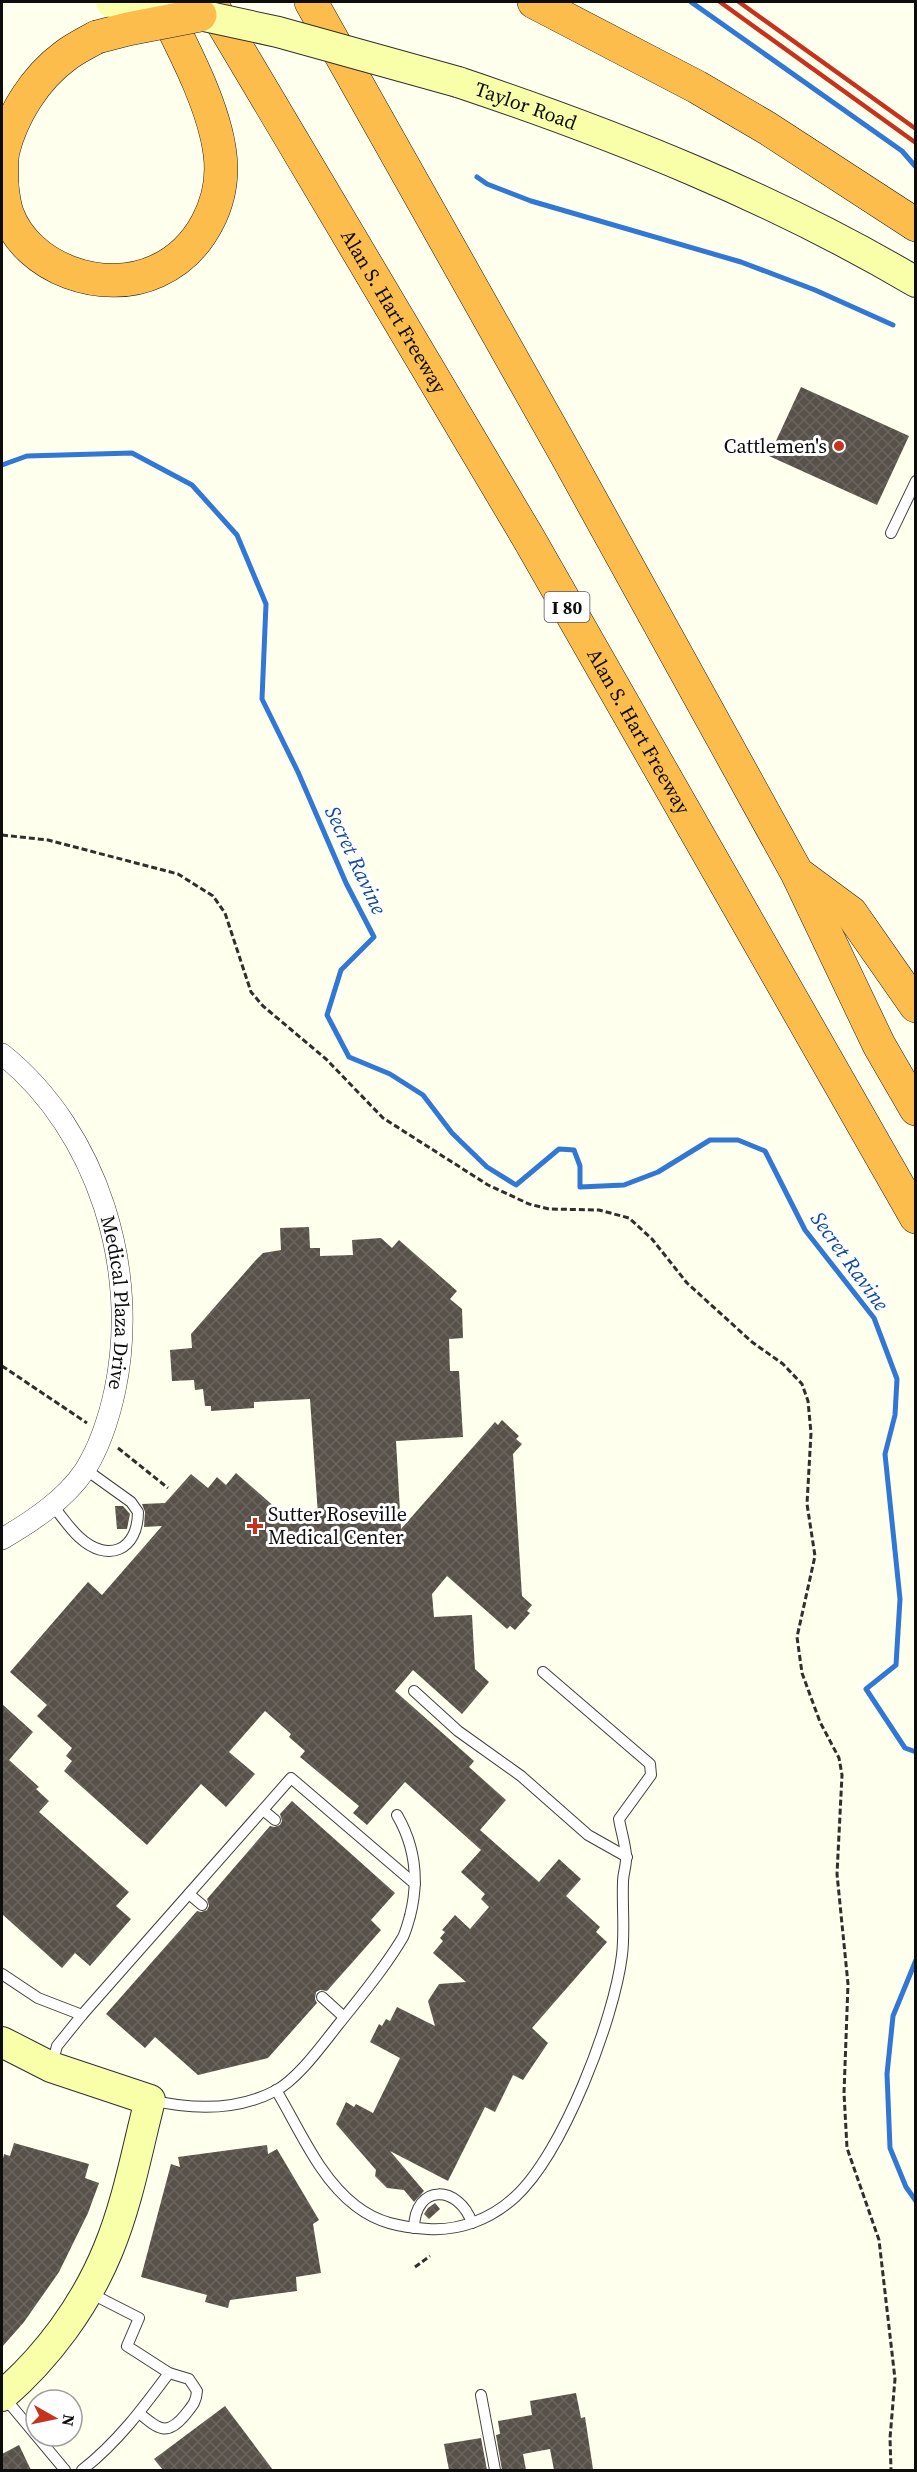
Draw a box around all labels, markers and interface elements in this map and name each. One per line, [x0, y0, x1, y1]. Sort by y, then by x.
street label: Taylor Road [471, 75, 582, 137]
street label: Alan S. Hart Freeway [334, 224, 454, 400]
place label: Cattlemen's [724, 432, 827, 460]
marker: Cattlemen's [832, 439, 846, 453]
road number: I 80 [544, 592, 590, 622]
street label: Alan S. Hart Freeway [580, 643, 698, 820]
water label: Secret Ravine [318, 801, 394, 919]
water label: Secret Ravine [804, 1205, 896, 1317]
street label: Medical Plaza Drive [94, 1212, 136, 1393]
place label: Sutter Roseville Medical Center [268, 1500, 407, 1551]
marker: Sutter Roseville Medical Center [246, 1517, 264, 1535]
north arrow [24, 2388, 84, 2448]
text: N [57, 2413, 81, 2428]

